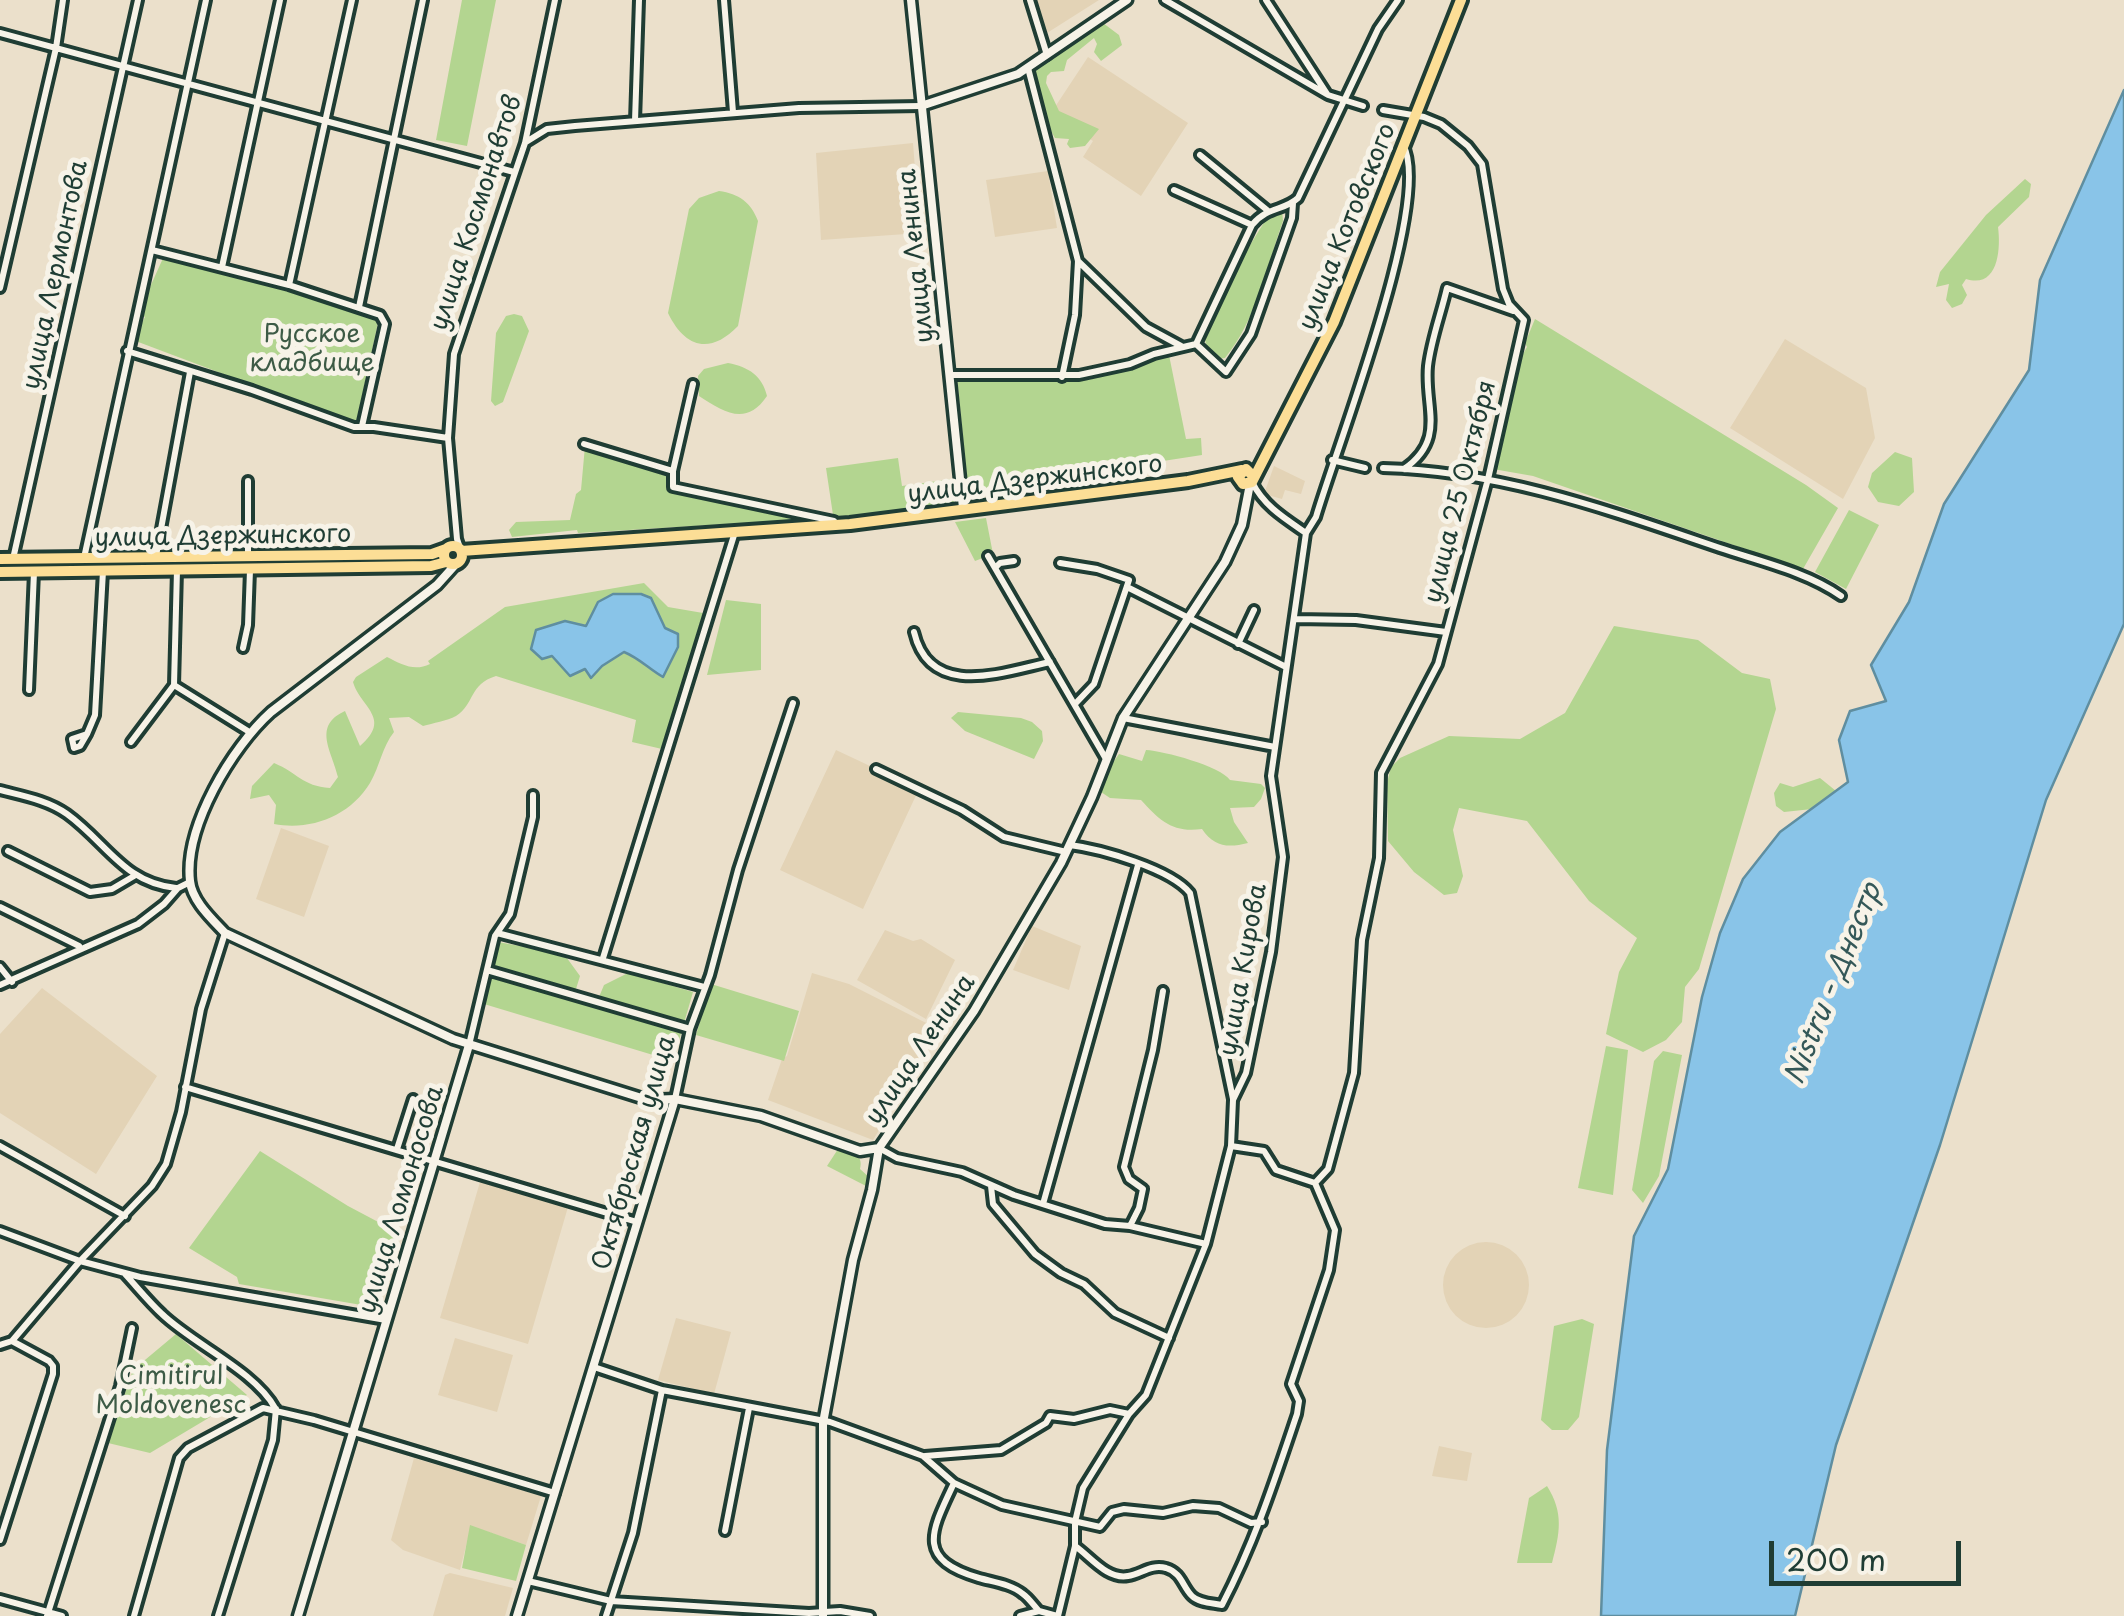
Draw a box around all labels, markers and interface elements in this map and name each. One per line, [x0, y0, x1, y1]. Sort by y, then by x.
street label: улица Космонавтов [425, 92, 529, 334]
street label: улица Котовского [1293, 119, 1403, 335]
street label: улица Лермонтова [17, 158, 95, 392]
street label: улица Ленина [893, 167, 941, 345]
park label: Русское кладбище [249, 320, 375, 379]
street label: улица 25 Октября [1419, 378, 1503, 606]
street label: улица Дзержинского [906, 449, 1164, 511]
street label: улица Дзержинского [94, 520, 352, 554]
water label: Nistru - Днестр [1778, 879, 1890, 1089]
street label: улица Кирова [1214, 881, 1274, 1059]
street label: улица Ленина [860, 969, 982, 1131]
street label: Октябрьская улица [587, 1032, 683, 1274]
street label: улица Ломоносова [353, 1082, 451, 1318]
park label: Cimitirul Moldovenesc [96, 1362, 246, 1421]
scale bar [1774, 1521, 1966, 1583]
text: 200 m [1786, 1536, 1886, 1581]

